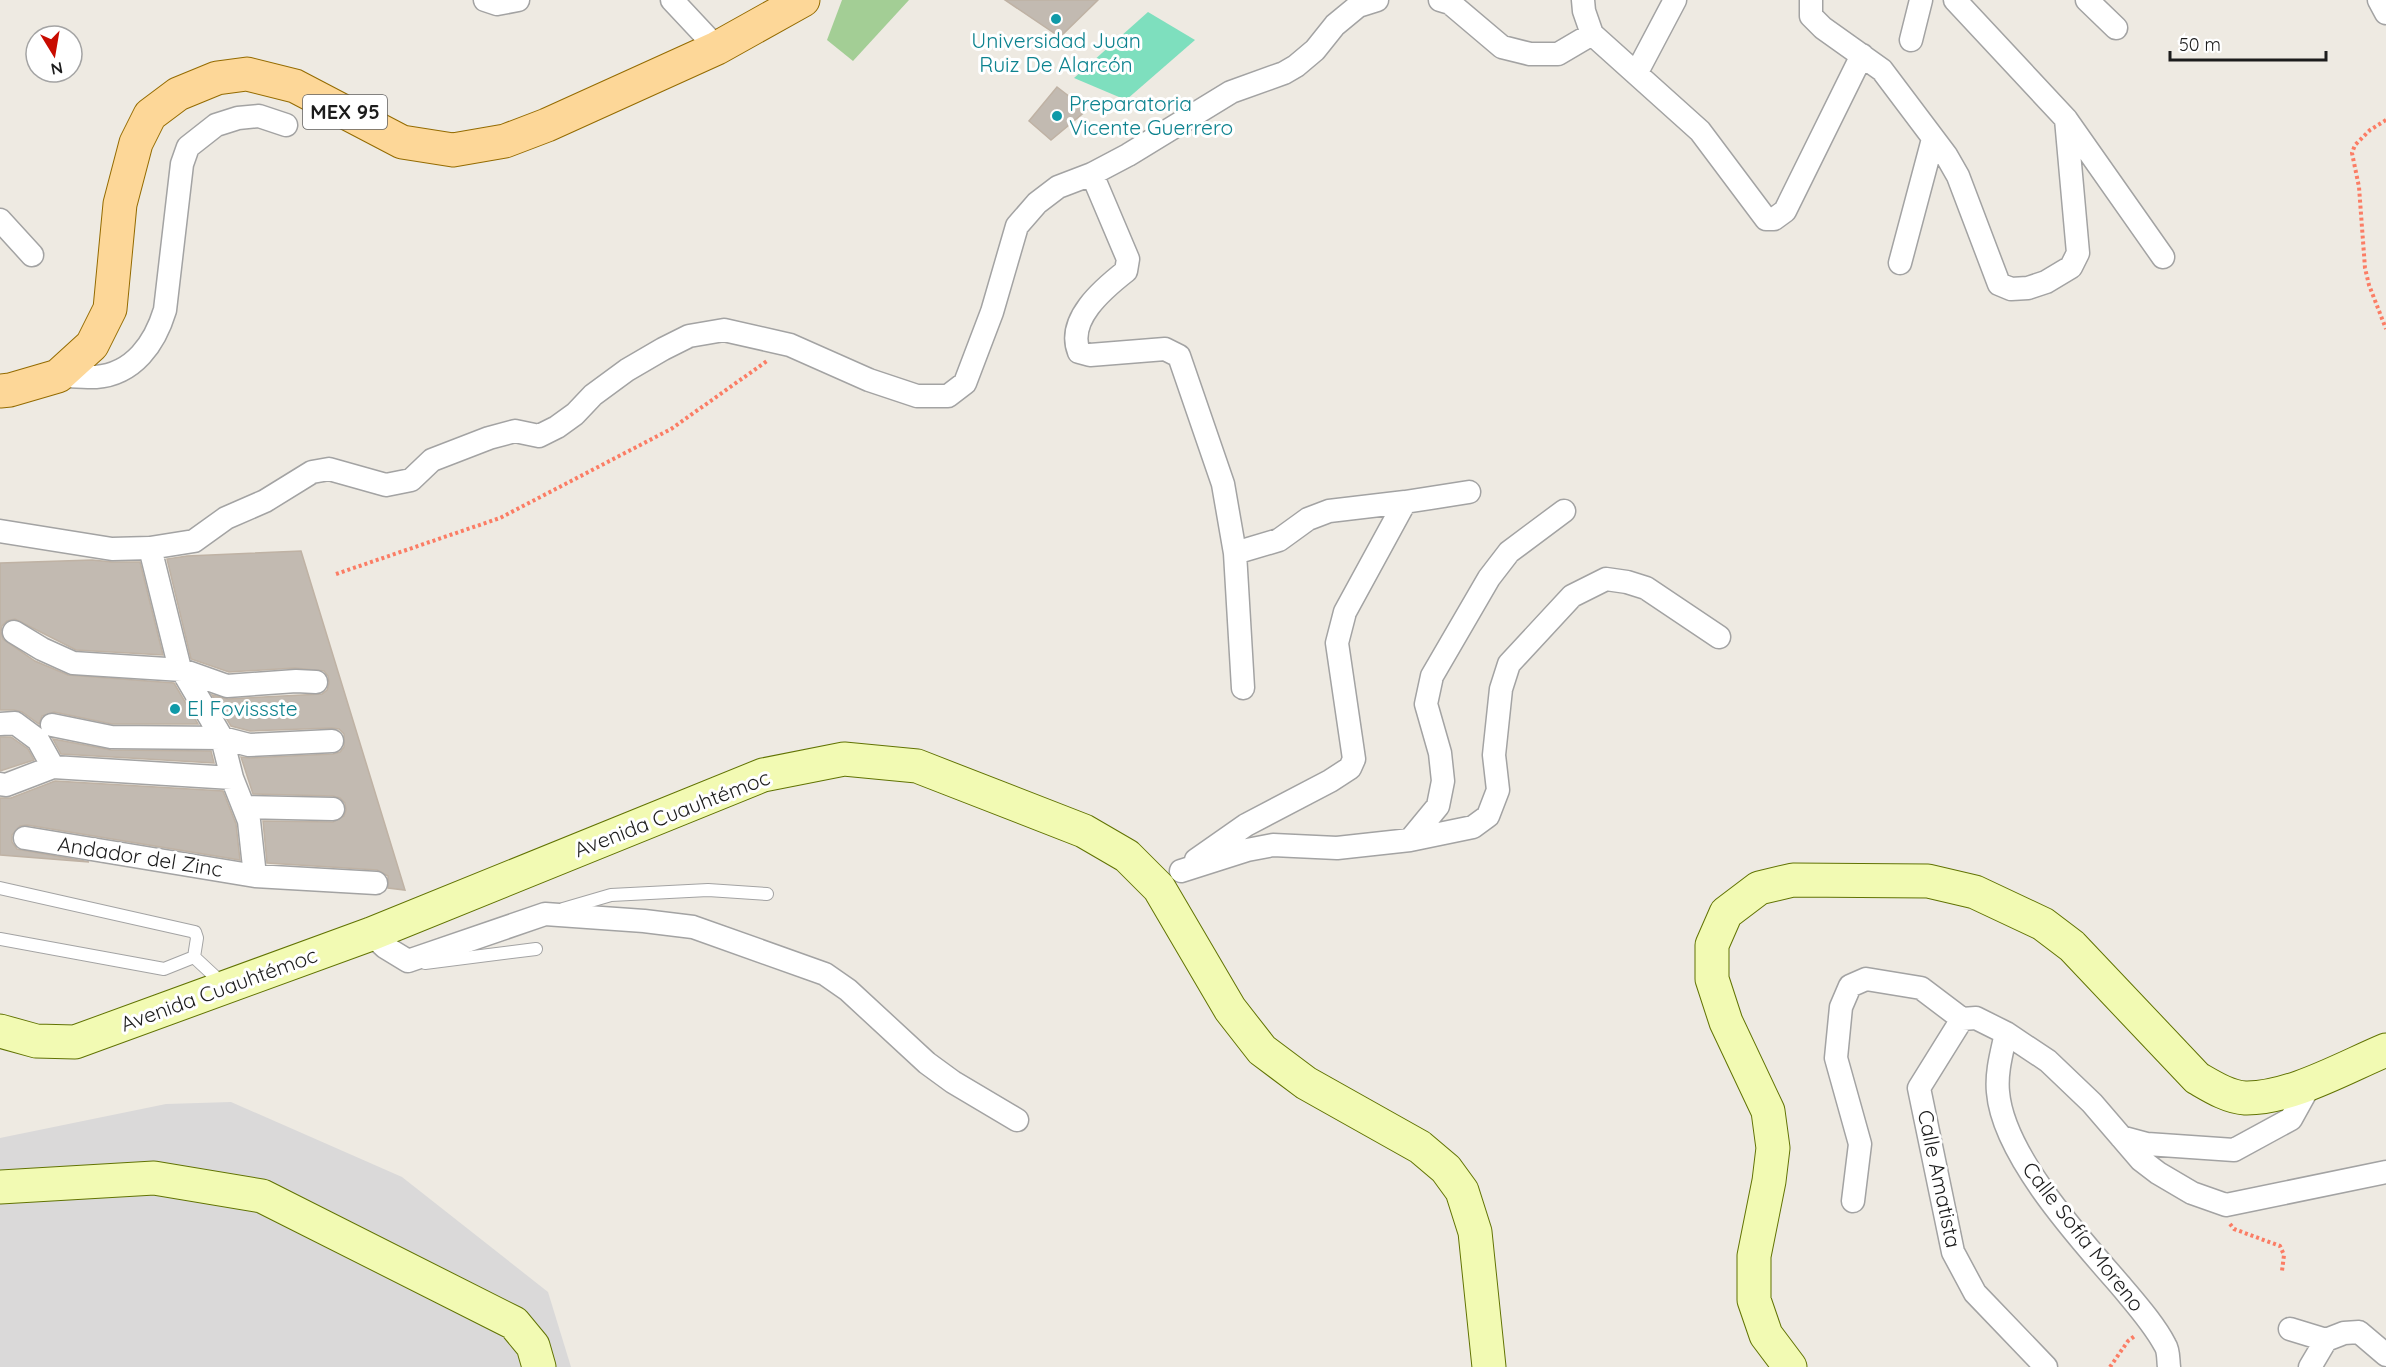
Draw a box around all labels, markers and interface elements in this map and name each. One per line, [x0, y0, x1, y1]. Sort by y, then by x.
marker: Universidad Juan Ruiz De Alarcón [1049, 12, 1063, 26]
north arrow [24, 24, 84, 84]
scale bar [2170, 24, 2326, 62]
place label: Universidad Juan Ruiz De Alarcón [971, 27, 1141, 77]
text: 50 m [2179, 33, 2221, 56]
text: N [49, 58, 65, 80]
place label: Preparatoria Vicente Guerrero [1069, 90, 1233, 140]
road number: MEX 95 [303, 95, 387, 129]
marker: Preparatoria Vicente Guerrero [1050, 109, 1064, 123]
place label: El Fovissste [187, 695, 298, 721]
marker: El Fovissste [168, 702, 182, 716]
street label: Avenida Cuauhtémoc [570, 764, 773, 862]
street label: Andador del Zinc [56, 830, 225, 882]
street label: Avenida Cuauhtémoc [117, 941, 321, 1037]
street label: Calle Amatista [1913, 1107, 1967, 1250]
street label: Calle Sofía Moreno [2017, 1156, 2150, 1316]

